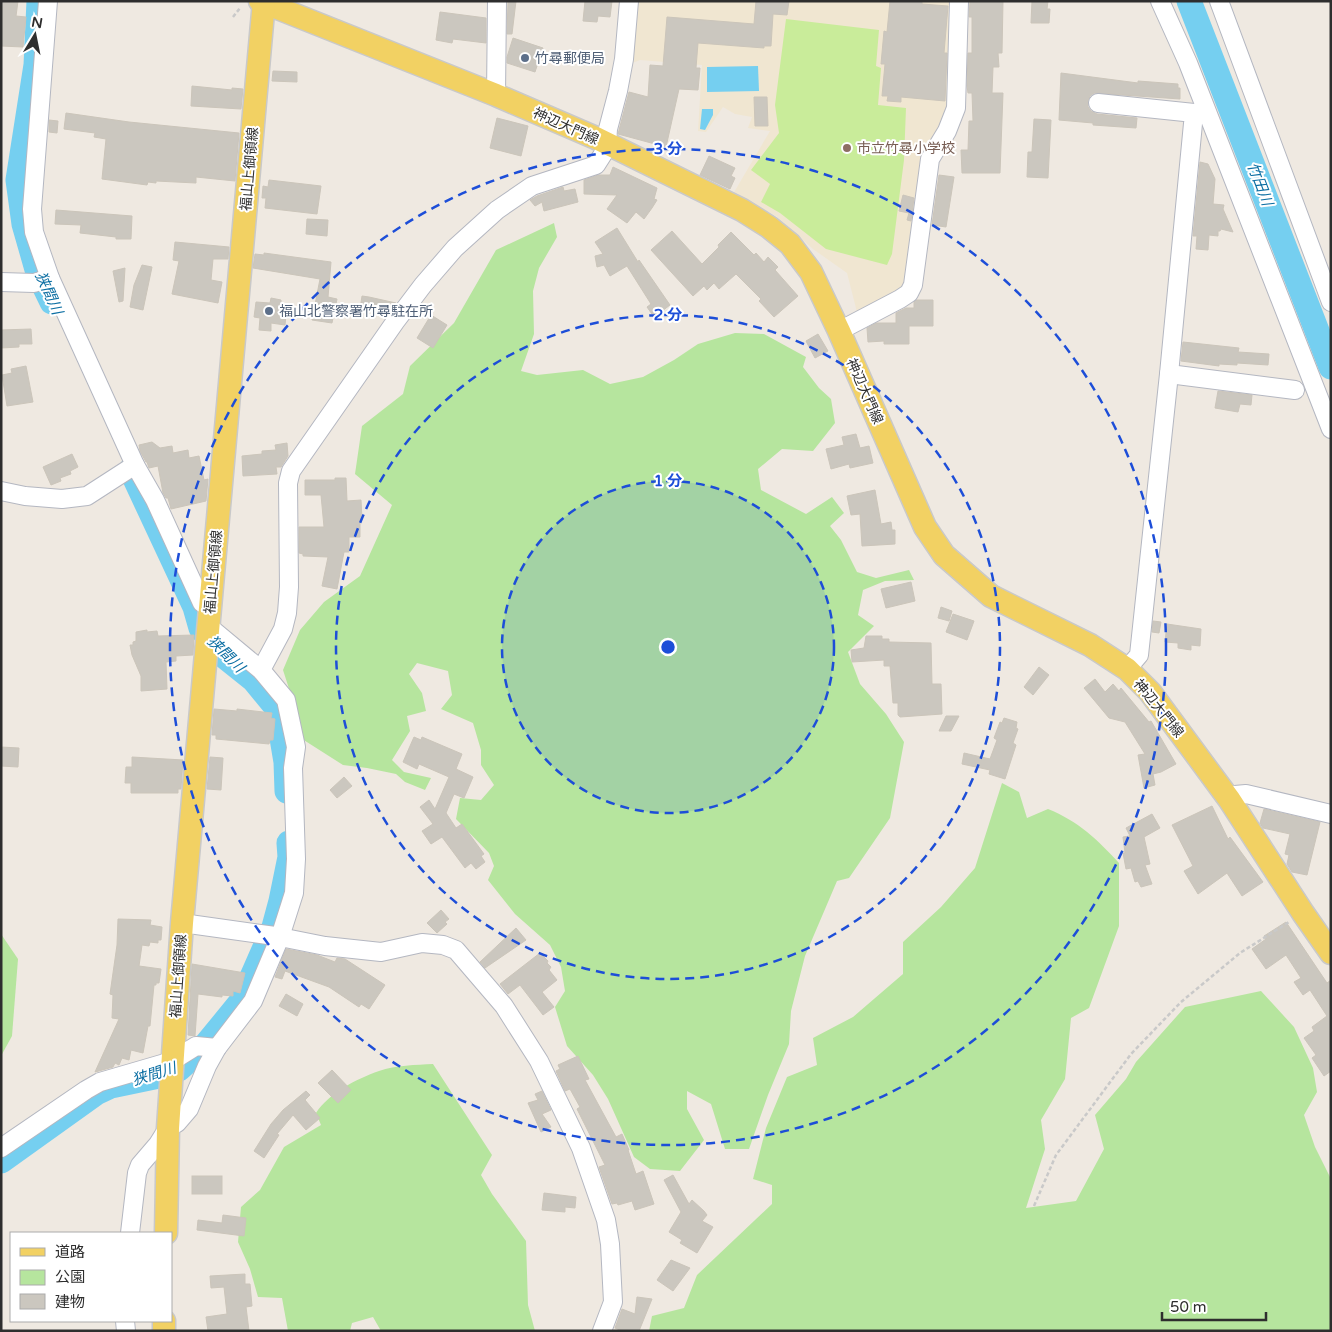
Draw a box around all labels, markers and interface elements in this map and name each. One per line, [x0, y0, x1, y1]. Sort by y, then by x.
north arrow [10, 10, 60, 60]
text: N [30, 13, 44, 32]
place label: 竹尋郵便局 [535, 50, 605, 67]
marker: 竹尋郵便局 [519, 52, 531, 64]
street label: 神辺大門線 [530, 104, 601, 148]
street label: 福山上御領線 [237, 126, 262, 212]
text: 3 分 [654, 140, 682, 158]
place label: 市立竹尋小学校 [857, 140, 955, 157]
marker: 市立竹尋小学校 [841, 142, 853, 154]
water label: 竹田川 [1244, 160, 1277, 210]
water label: 狭間川 [32, 269, 67, 319]
place label: 福山北警察署竹尋駐在所 [279, 303, 433, 320]
marker: 福山北警察署竹尋駐在所 [263, 305, 275, 317]
text: 2 分 [654, 306, 682, 324]
street label: 神辺大門線 [843, 356, 887, 427]
text: 1 分 [654, 472, 682, 490]
street label: 福山上御領線 [201, 529, 226, 615]
water label: 狭間川 [204, 632, 250, 678]
centre of rings [659, 638, 677, 656]
street label: 神辺大門線 [1130, 676, 1187, 741]
street label: 福山上御領線 [167, 934, 190, 1019]
water label: 狭間川 [130, 1058, 180, 1089]
legend [10, 1232, 172, 1322]
text: 道路 [55, 1243, 85, 1261]
text: 公園 [55, 1268, 85, 1286]
scale bar [1162, 1290, 1266, 1322]
text: 建物 [55, 1293, 85, 1311]
text: 50 m [1170, 1298, 1207, 1316]

